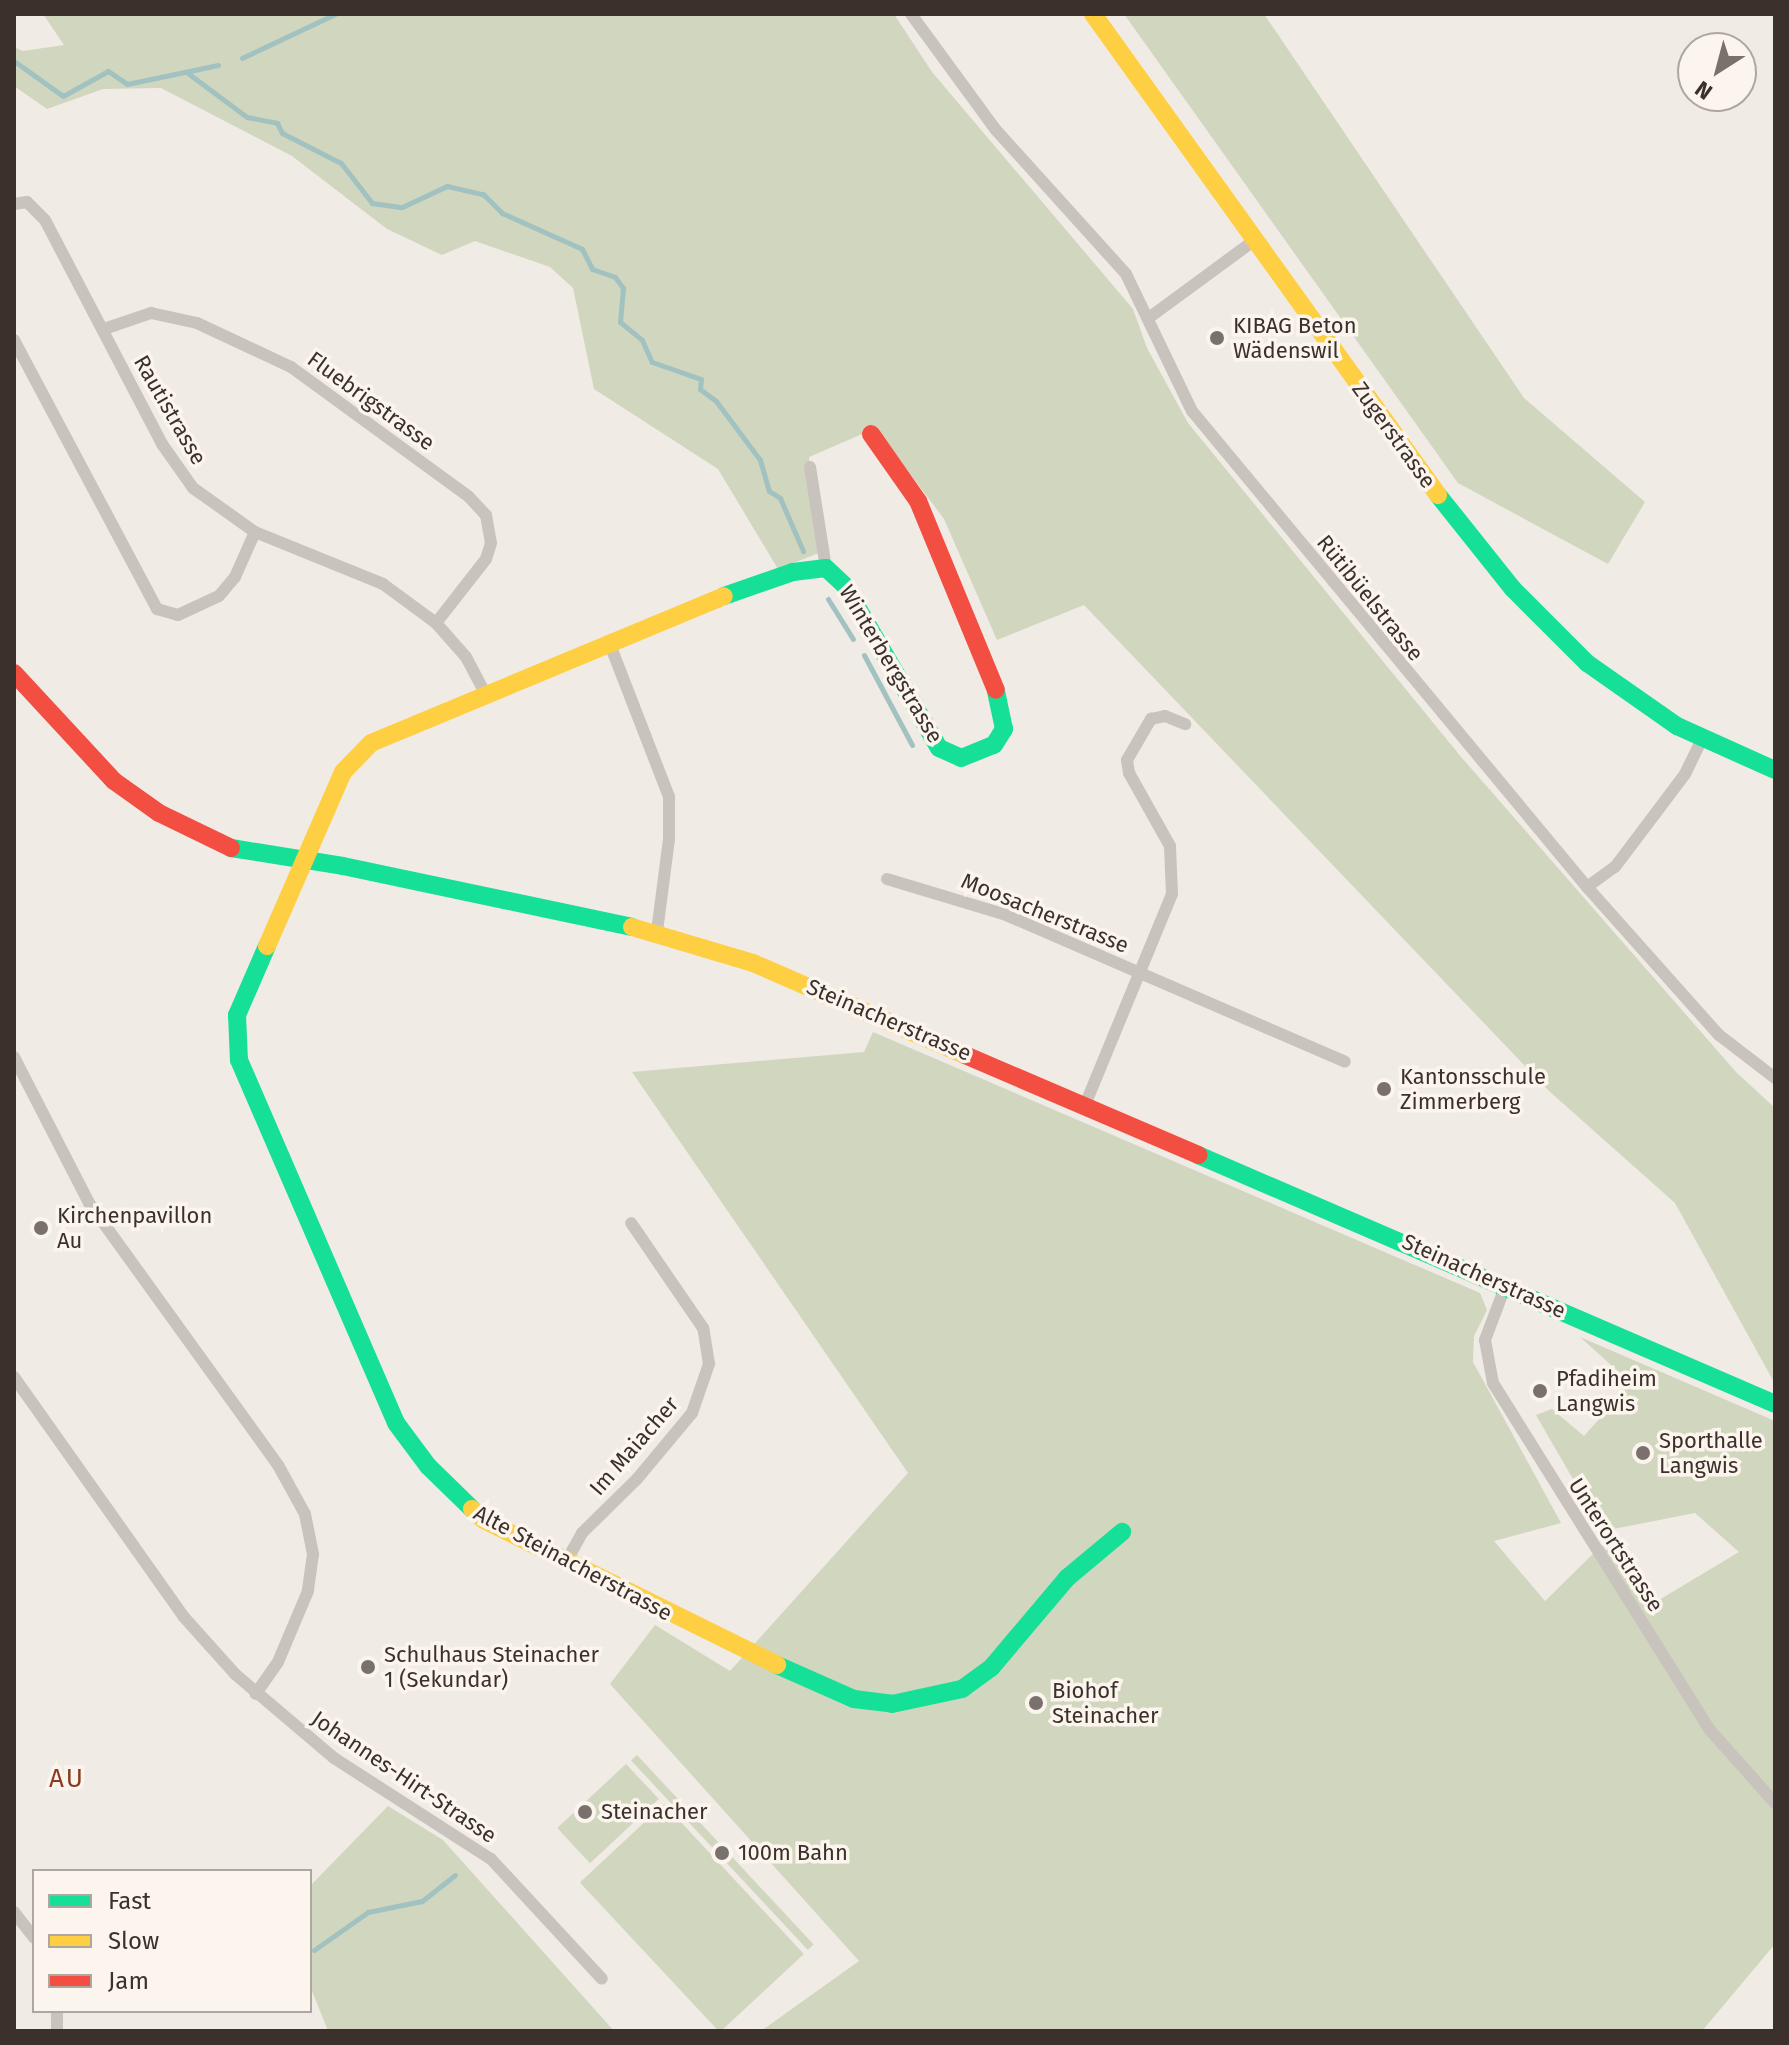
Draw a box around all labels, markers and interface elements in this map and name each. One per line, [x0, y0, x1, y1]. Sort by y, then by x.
north arrow [1677, 32, 1757, 112]
text: N [1690, 75, 1718, 105]
place label: KIBAG Beton Wädenswil [1233, 312, 1357, 364]
marker: KIBAG Beton Wädenswil [1208, 329, 1226, 347]
street label: Fluebrigstrasse [302, 346, 440, 456]
street label: Rautistrasse [128, 351, 212, 469]
street label: Zugerstrasse [1347, 377, 1441, 493]
street label: Rütibüelstrasse [1311, 530, 1429, 666]
street label: Winterbergstrasse [833, 580, 949, 748]
street label: Moosacherstrasse [957, 867, 1133, 959]
street label: Steinacherstrasse [803, 973, 975, 1067]
place label: Kantonsschule Zimmerberg [1400, 1063, 1546, 1114]
marker: Kantonsschule Zimmerberg [1375, 1080, 1393, 1098]
place label: Kirchenpavillon Au [57, 1202, 212, 1254]
marker: Kirchenpavillon Au [32, 1219, 50, 1237]
street label: Steinacherstrasse [1398, 1228, 1570, 1324]
place label: Pfadiheim Langwis [1556, 1365, 1657, 1416]
marker: Pfadiheim Langwis [1531, 1382, 1549, 1400]
street label: Im Maiacher [584, 1391, 684, 1501]
place label: Sporthalle Langwis [1659, 1427, 1763, 1478]
marker: Sporthalle Langwis [1634, 1444, 1652, 1462]
street label: Unterortstrasse [1563, 1473, 1669, 1617]
street label: Alte Steinacherstrasse [469, 1500, 677, 1626]
place label: Schulhaus Steinacher 1 (Sekundar) [384, 1641, 599, 1692]
marker: Schulhaus Steinacher 1 (Sekundar) [359, 1658, 377, 1676]
place label: Biohof Steinacher [1052, 1677, 1159, 1728]
marker: Biohof Steinacher [1027, 1694, 1045, 1712]
street label: Johannes-Hirt-Strasse [306, 1705, 502, 1849]
district label: AU [49, 1763, 85, 1795]
place label: Steinacher [601, 1799, 708, 1825]
marker: Steinacher [576, 1803, 594, 1821]
place label: 100m Bahn [738, 1840, 848, 1866]
marker: 100m Bahn [713, 1844, 731, 1862]
legend [32, 1869, 312, 2013]
text: Fast [108, 1887, 151, 1915]
text: Slow [108, 1927, 159, 1955]
text: Jam [108, 1967, 149, 1995]

